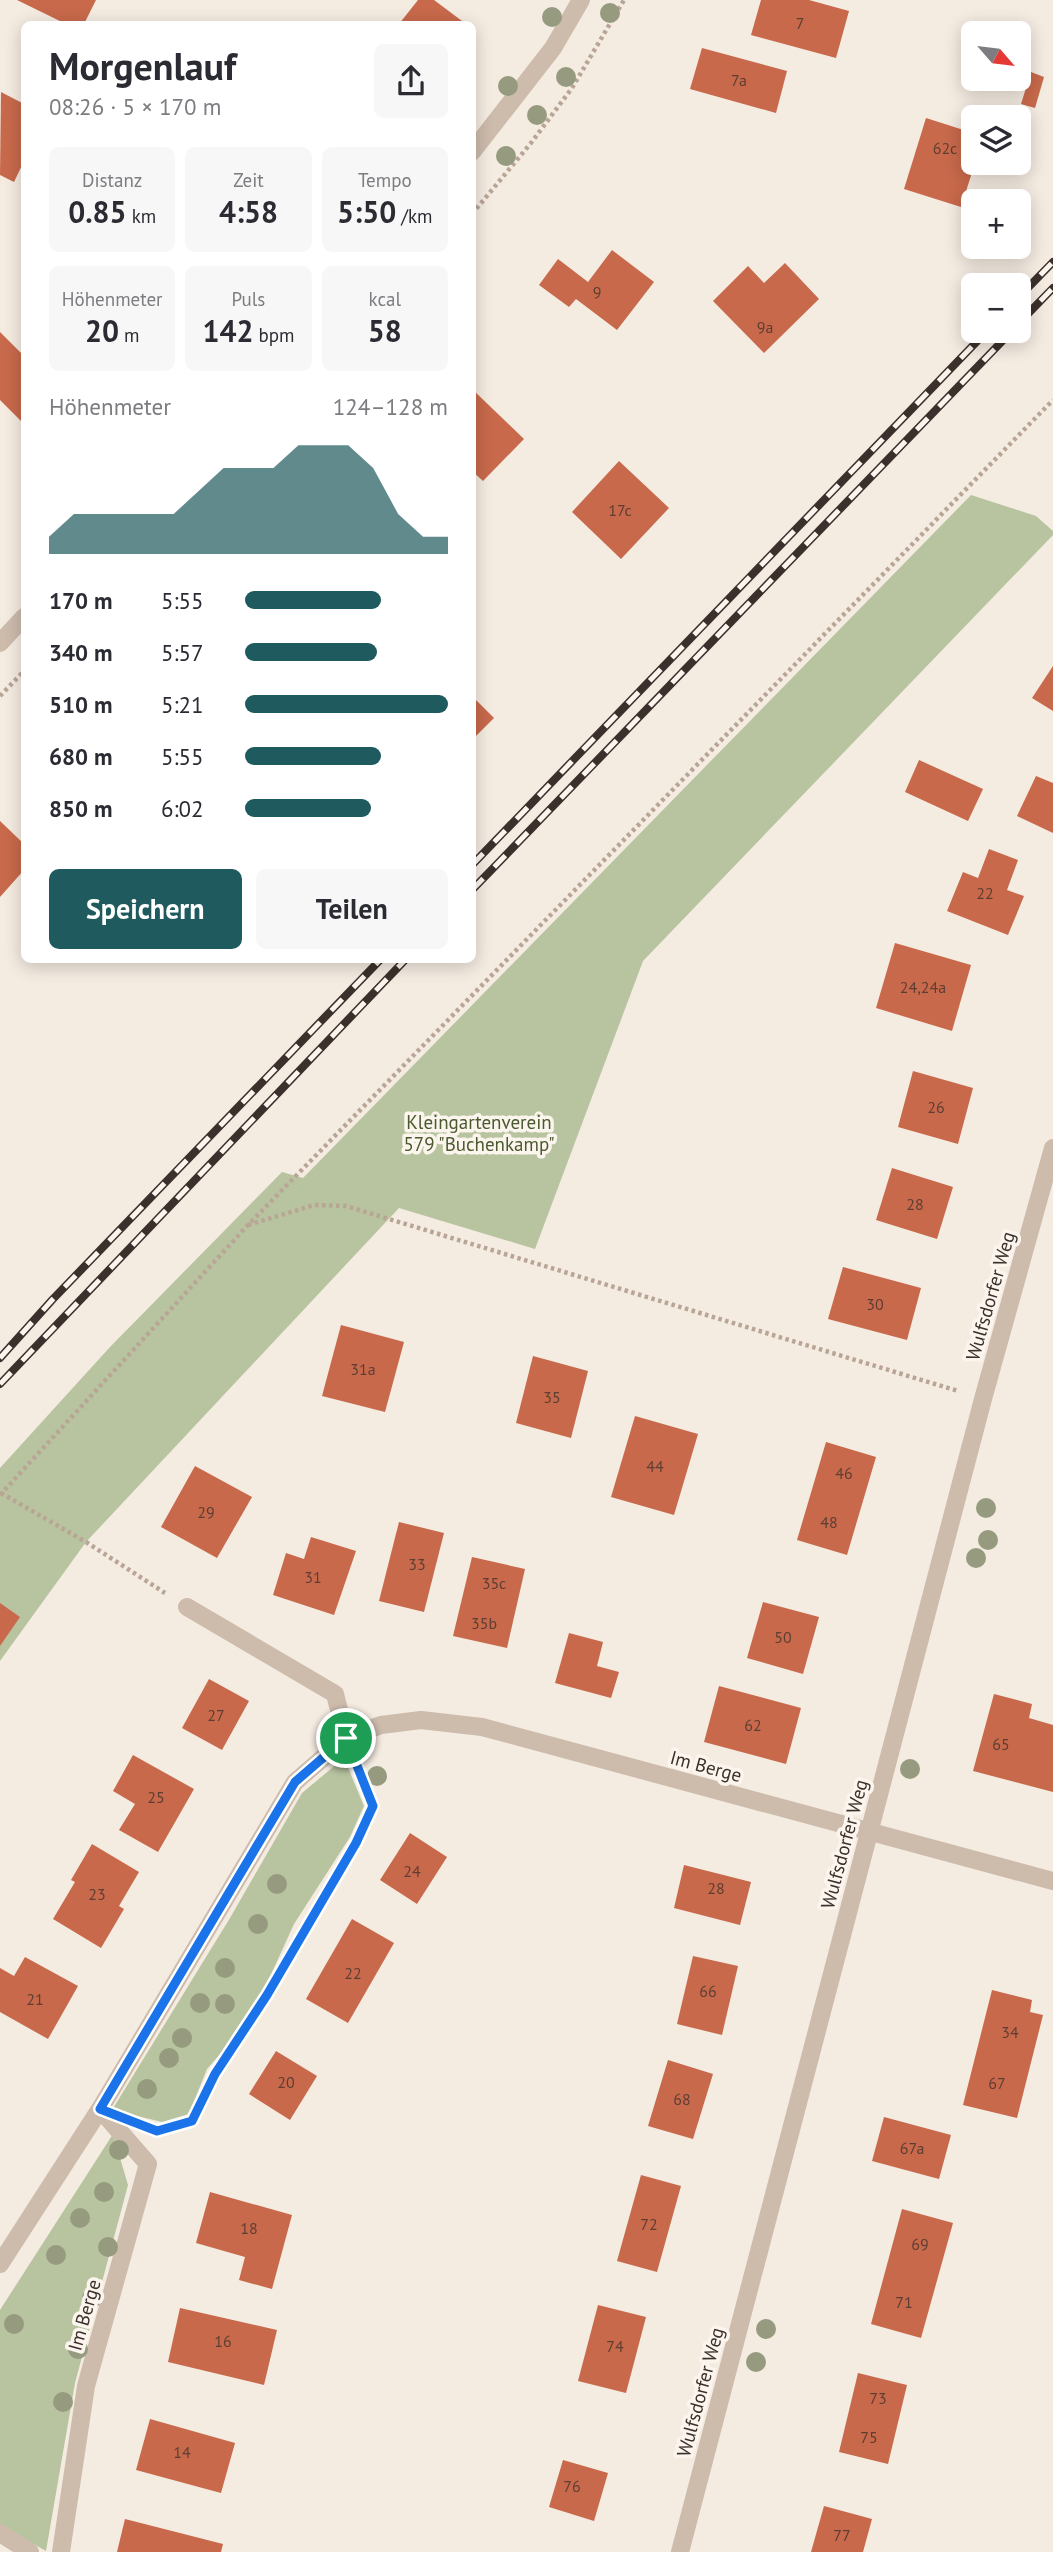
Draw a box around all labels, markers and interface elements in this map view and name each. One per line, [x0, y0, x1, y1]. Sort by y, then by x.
house number: 7 [796, 13, 804, 33]
north arrow [961, 21, 1031, 91]
map controls [961, 21, 1031, 343]
text: Morgenlauf [49, 41, 236, 90]
button: share [374, 44, 448, 118]
house number: 7a [731, 70, 747, 90]
text: 08:26 · 5 × 170 m [49, 92, 221, 121]
button: layers [961, 105, 1031, 175]
house number: 62c [933, 138, 957, 158]
text: Distanz [82, 168, 142, 192]
text: Zeit [233, 168, 264, 192]
text: Tempo [358, 168, 412, 192]
button: + [961, 189, 1031, 259]
text: 0.85 [68, 192, 127, 231]
text: 4:58 [219, 192, 278, 231]
text: 5:50 [337, 192, 396, 231]
text: km [127, 204, 156, 228]
text: /km [396, 204, 433, 228]
button: − [961, 273, 1031, 343]
house number: 9 [593, 282, 601, 302]
text: Höhenmeter [62, 287, 163, 311]
text: Puls [232, 287, 265, 311]
text: kcal [369, 287, 401, 311]
text: 20 [85, 311, 119, 350]
text: 142 [202, 311, 253, 350]
text: 58 [368, 311, 402, 350]
house number: 9a [757, 317, 773, 337]
text: m [119, 323, 139, 347]
text: bpm [253, 323, 295, 347]
text: Höhenmeter [49, 392, 171, 421]
text: 124–128 m [333, 392, 448, 421]
house number: 17c [608, 500, 632, 520]
text: 170 m [49, 586, 112, 615]
text: 5:55 [161, 586, 204, 615]
text: 340 m [49, 638, 112, 667]
text: 5:57 [161, 638, 204, 667]
text: 510 m [49, 690, 112, 719]
text: 5:21 [161, 690, 204, 719]
text: 680 m [49, 742, 112, 771]
text: 5:55 [161, 742, 204, 771]
text: 850 m [49, 794, 112, 823]
text: 6:02 [161, 794, 204, 823]
button: Speichern [49, 869, 242, 949]
button: Teilen [256, 869, 448, 949]
house number: 22 [976, 883, 994, 903]
house number: 24,24a [900, 977, 946, 997]
house number: 26 [927, 1097, 945, 1117]
park label: Kleingartenverein 579 "Buchenkamp" [403, 1110, 555, 1156]
house number: 28 [906, 1194, 924, 1214]
street label: Wulfsdorfer Weg [960, 1229, 1020, 1363]
house number: 30 [866, 1294, 884, 1314]
house number: 31a [350, 1359, 376, 1379]
house number: 35 [543, 1387, 561, 1407]
house number: 44 [646, 1456, 664, 1476]
house number: 46 [835, 1463, 853, 1483]
house number: 29 [197, 1502, 215, 1522]
house number: 48 [820, 1512, 838, 1532]
house number: 33 [408, 1554, 426, 1574]
house number: 31 [304, 1567, 322, 1587]
house number: 35c [482, 1573, 506, 1593]
house number: 35b [471, 1613, 497, 1633]
house number: 50 [774, 1627, 792, 1647]
house number: 27 [207, 1705, 225, 1725]
pin [316, 1708, 376, 1768]
house number: 62 [744, 1715, 762, 1735]
icon: arrive [327, 1719, 365, 1757]
house number: 65 [992, 1734, 1010, 1754]
street label: Im Berge [668, 1745, 744, 1787]
street label: Wulfsdorfer Weg [815, 1777, 873, 1911]
house number: 25 [147, 1787, 165, 1807]
house number: 24 [403, 1861, 421, 1881]
house number: 28 [707, 1878, 725, 1898]
house number: 23 [88, 1884, 106, 1904]
house number: 22 [344, 1963, 362, 1983]
house number: 66 [699, 1981, 717, 2001]
house number: 21 [26, 1989, 44, 2009]
house number: 34 [1001, 2022, 1019, 2042]
house number: 20 [277, 2072, 295, 2092]
house number: 67 [988, 2073, 1006, 2093]
house number: 68 [673, 2089, 691, 2109]
house number: 67a [900, 2138, 924, 2158]
house number: 72 [640, 2214, 658, 2234]
house number: 18 [240, 2218, 258, 2238]
house number: 69 [911, 2234, 929, 2254]
street label: Im Berge [62, 2277, 106, 2353]
house number: 71 [895, 2292, 913, 2312]
street label: Wulfsdorfer Weg [671, 2325, 729, 2459]
house number: 16 [214, 2331, 232, 2351]
house number: 74 [606, 2336, 624, 2356]
house number: 73 [869, 2388, 887, 2408]
house number: 75 [860, 2427, 878, 2447]
house number: 14 [173, 2442, 191, 2462]
house number: 76 [563, 2476, 581, 2496]
house number: 77 [833, 2525, 851, 2545]

